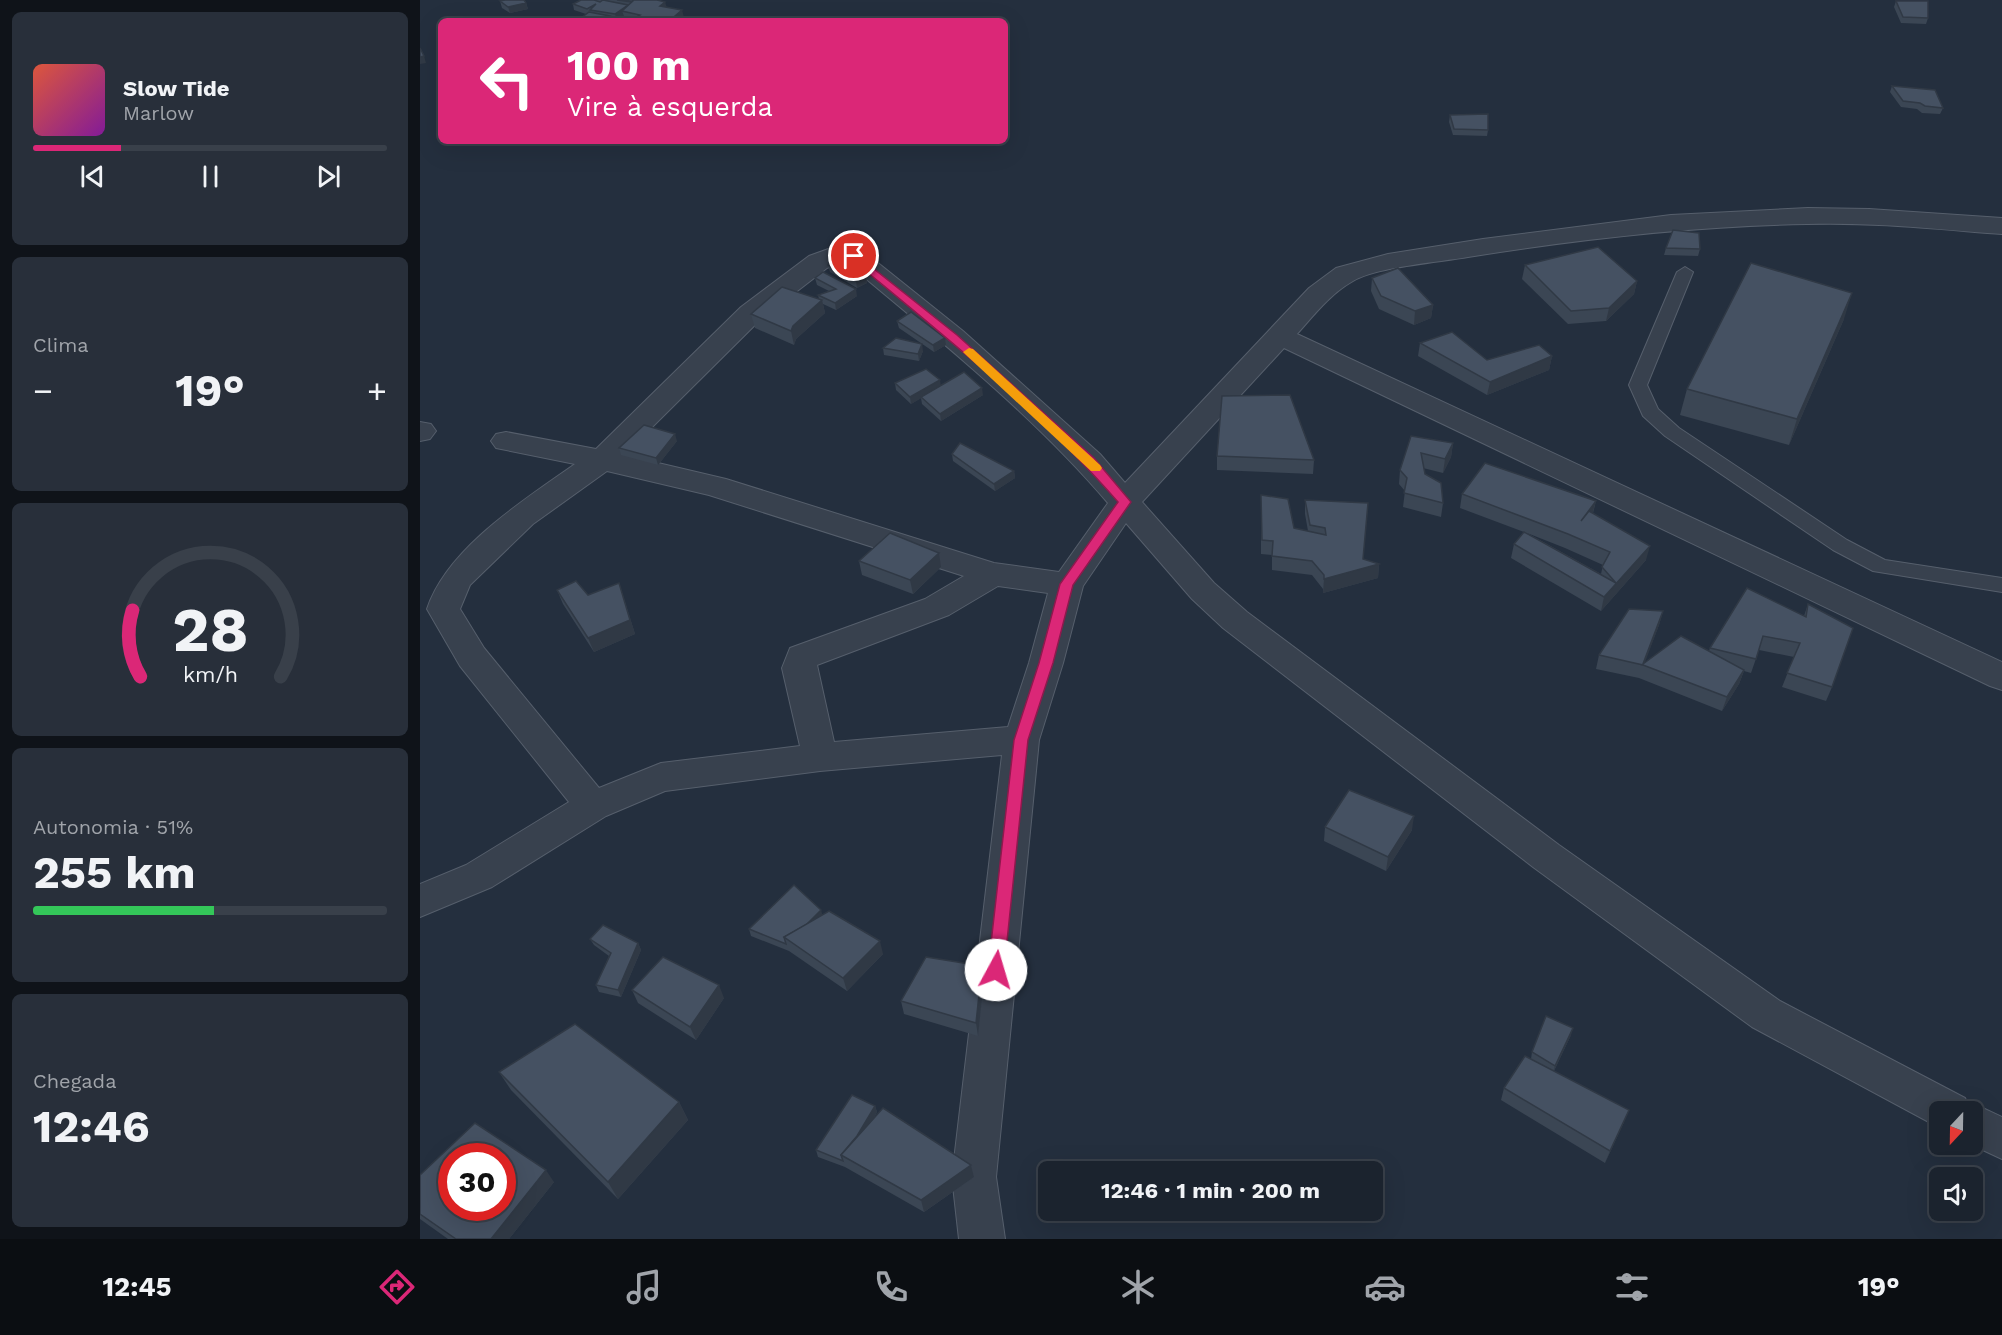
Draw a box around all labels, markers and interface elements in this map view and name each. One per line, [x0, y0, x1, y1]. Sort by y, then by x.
text: 100 m [567, 41, 691, 90]
icon: left [468, 42, 546, 120]
text: Slow Tide [123, 76, 230, 101]
text: Vire à esquerda [567, 91, 773, 123]
text: Marlow [123, 101, 194, 125]
icon: previous [76, 160, 109, 193]
icon: pause [194, 160, 227, 193]
icon: next [312, 160, 345, 193]
pin [828, 230, 879, 281]
icon: arrive [837, 239, 870, 272]
text: Clima [33, 333, 89, 357]
text: 19° [175, 364, 245, 417]
text: − [33, 371, 53, 410]
text: + [367, 371, 387, 410]
text: 28 [172, 593, 248, 666]
text: km/h [182, 662, 238, 687]
text: Autonomia · 51% [33, 815, 193, 839]
text: 255 km [33, 846, 196, 899]
position arrow [964, 938, 1028, 1002]
text: Chegada [33, 1069, 116, 1093]
text: 12:46 [33, 1100, 150, 1153]
north arrow [1929, 1101, 1983, 1155]
map controls [1929, 1101, 1983, 1221]
speed limit sign: 30 [438, 1143, 516, 1221]
button: sound [1929, 1167, 1983, 1221]
text: 12:46 · 1 min · 200 m [1101, 1178, 1320, 1203]
icon: directions [376, 1266, 418, 1308]
icon: music [623, 1266, 665, 1308]
icon: phone [870, 1266, 912, 1308]
icon: climate [1117, 1266, 1159, 1308]
icon: car [1364, 1266, 1406, 1308]
icon: filters [1611, 1266, 1653, 1308]
text: 12:45 [102, 1271, 172, 1303]
text: 19° [1858, 1271, 1900, 1303]

